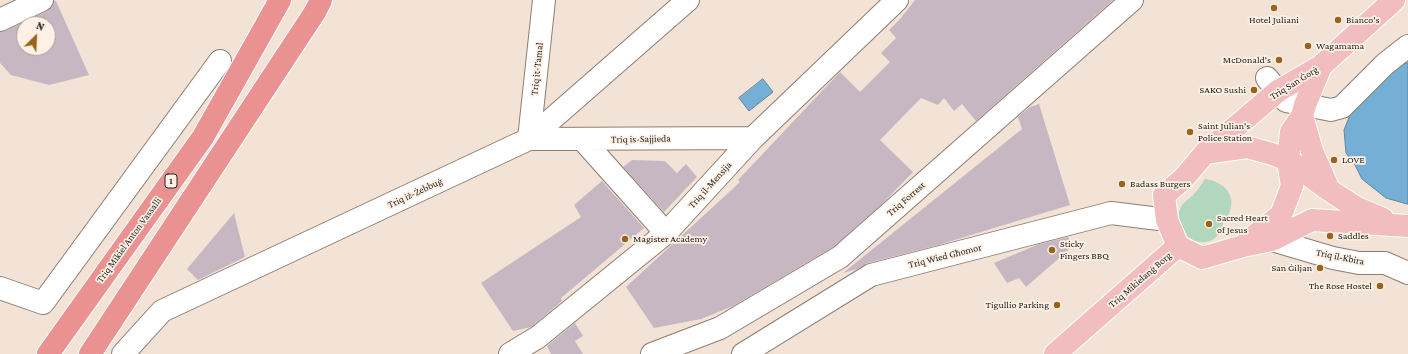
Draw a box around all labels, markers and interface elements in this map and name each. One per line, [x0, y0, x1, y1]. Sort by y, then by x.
marker: Hotel Juliani [1269, 3, 1279, 13]
place label: Hotel Juliani [1249, 14, 1299, 26]
place label: Bianco's [1346, 14, 1379, 26]
marker: Bianco's [1333, 15, 1343, 25]
north arrow [16, 16, 56, 56]
text: N [35, 19, 46, 33]
place label: Wagamama [1316, 40, 1364, 52]
marker: Wagamama [1303, 41, 1313, 51]
street label: Triq it-Tamal [528, 42, 546, 96]
place label: McDonald's [1223, 54, 1271, 66]
marker: McDonald's [1274, 55, 1284, 65]
street label: Triq San Ġorġ [1268, 63, 1320, 103]
place label: SAKO Sushi [1200, 84, 1246, 96]
marker: SAKO Sushi [1249, 85, 1259, 95]
place label: Saint Julian's Police Station [1198, 120, 1252, 144]
marker: Saint Julian's Police Station [1185, 127, 1195, 137]
street label: Triq is-Sajjieda [611, 132, 671, 146]
place label: LOVE [1342, 154, 1365, 166]
marker: LOVE [1329, 155, 1339, 165]
street label: Triq il-Mensija [686, 159, 734, 211]
road number: 1 [165, 174, 177, 188]
street label: Triq iż-Żebbuġ [386, 175, 444, 211]
place label: Badass Burgers [1130, 178, 1190, 190]
street label: Triq Forrest [884, 179, 928, 219]
marker: Badass Burgers [1117, 179, 1127, 189]
street label: Triq Mikiel Anton Vassalli [94, 195, 164, 285]
place label: Sacred Heart of Jesus [1217, 212, 1268, 236]
marker: Sacred Heart of Jesus [1204, 219, 1214, 229]
place label: Saddles [1338, 230, 1369, 242]
marker: Saddles [1325, 231, 1335, 241]
place label: Magister Academy [633, 233, 707, 245]
marker: Magister Academy [620, 234, 630, 244]
place label: Sticky Fingers BBQ [1060, 238, 1109, 262]
street label: Triq Wied Għomor [907, 241, 983, 271]
marker: Sticky Fingers BBQ [1047, 245, 1057, 255]
street label: Triq il-Kbira [1315, 246, 1365, 268]
street label: Triq Mikielanġ Borg [1106, 249, 1174, 311]
place label: San Ġiljan [1271, 262, 1312, 274]
marker: San Ġiljan [1315, 263, 1325, 273]
place label: The Rose Hostel [1309, 280, 1372, 292]
marker: The Rose Hostel [1375, 281, 1385, 291]
place label: Tigullio Parking [986, 299, 1049, 311]
marker: Tigullio Parking [1052, 300, 1062, 310]

